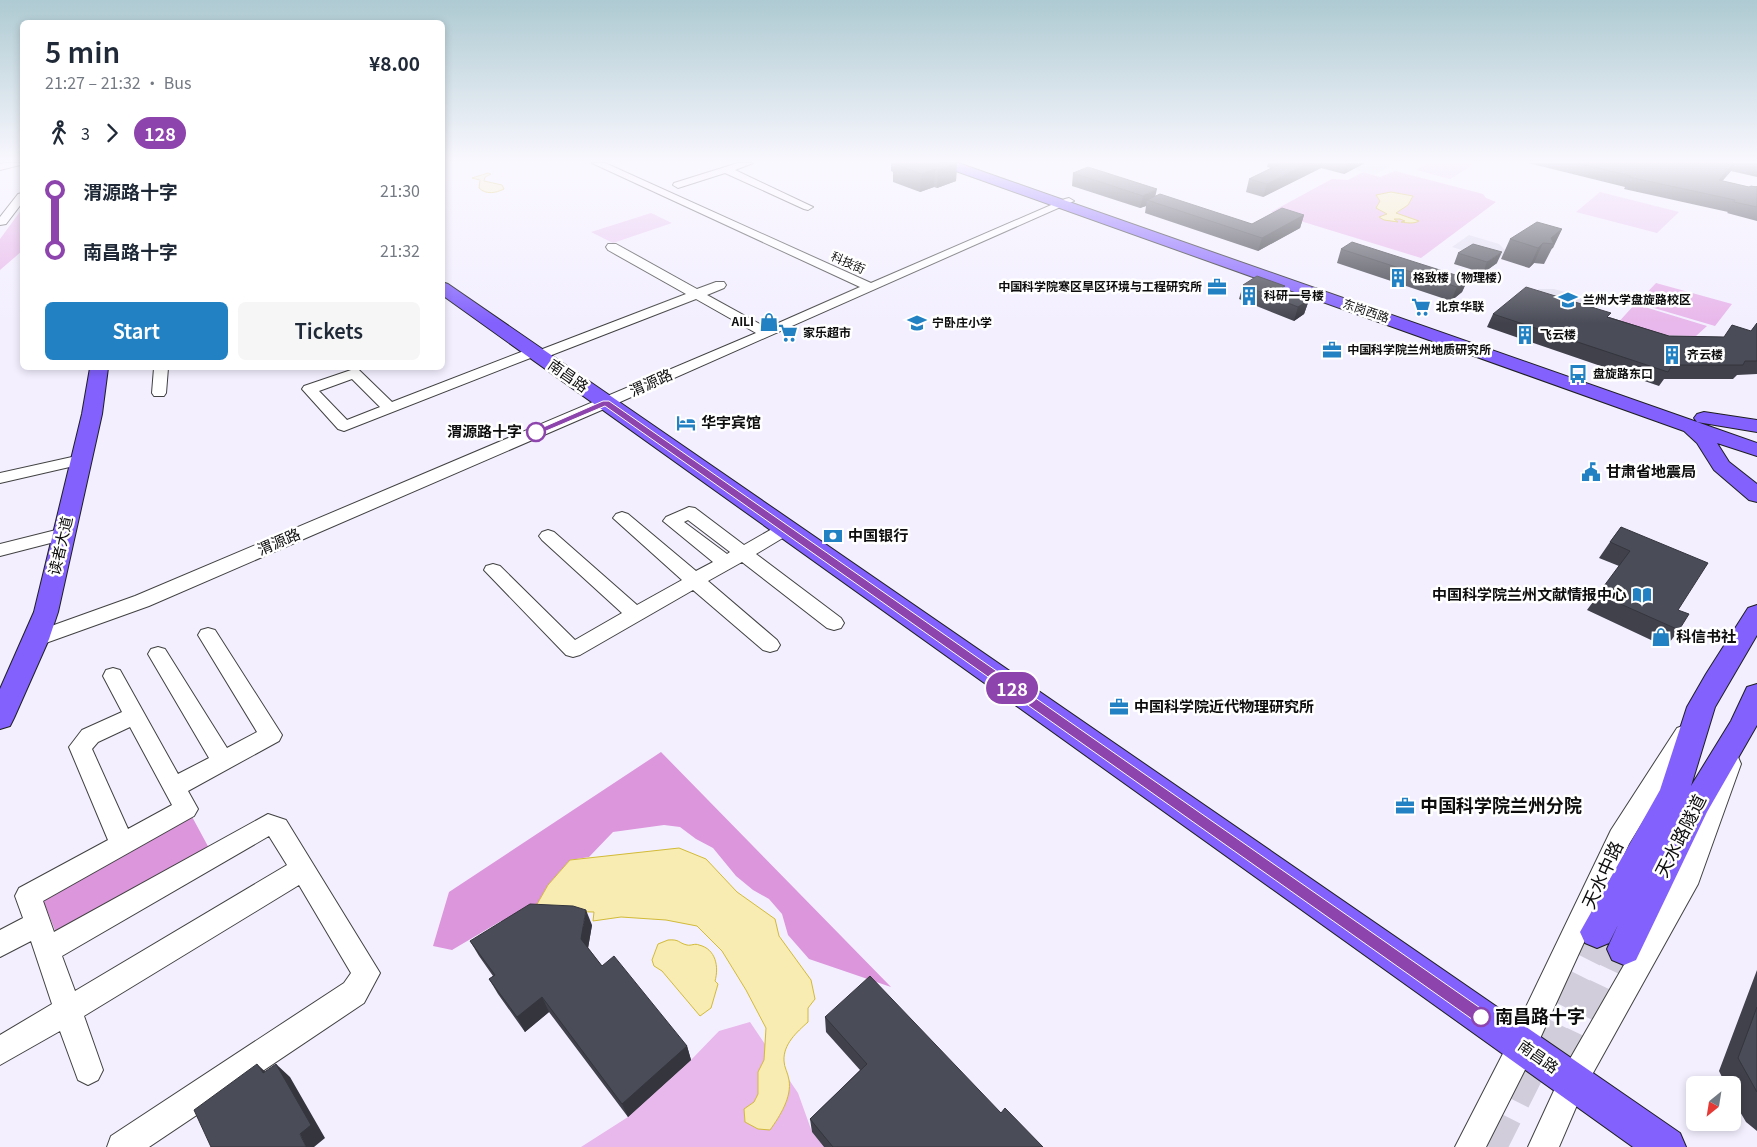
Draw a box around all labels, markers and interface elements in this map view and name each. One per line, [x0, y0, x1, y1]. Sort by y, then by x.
text: 5 min [45, 31, 120, 71]
text: ¥8.00 [369, 49, 420, 76]
text: 21:27 – 21:32 · Bus [45, 70, 192, 94]
icon: walk [45, 119, 73, 147]
icon: forward [98, 119, 126, 147]
text: 128 [144, 120, 176, 146]
text: 3 [81, 121, 90, 145]
text: 渭源路十字 [83, 177, 178, 204]
text: 21:30 [380, 178, 420, 202]
text: 南昌路十字 [83, 237, 178, 264]
text: 21:32 [380, 238, 420, 262]
street label: 科技街 [829, 247, 869, 277]
building icon: 格致楼（物理楼） [1387, 267, 1409, 289]
place label: 格致楼（物理楼） [1413, 268, 1509, 285]
office icon: 中国科学院寒区旱区环境与工程研究所 [1206, 276, 1228, 298]
place label: 中国科学院寒区旱区环境与工程研究所 [998, 277, 1202, 294]
building icon: 科研一号楼 [1238, 285, 1260, 307]
place label: 科研一号楼 [1264, 286, 1324, 303]
school or university icon: 兰州大学盘旋路校区 [1557, 289, 1579, 311]
place label: 兰州大学盘旋路校区 [1583, 290, 1691, 307]
street label: 东岗西路 [1341, 294, 1392, 325]
supermarket icon: 北京华联 [1410, 296, 1432, 318]
place label: 北京华联 [1436, 297, 1484, 314]
button: Start [45, 302, 228, 360]
button: Tickets [238, 302, 420, 360]
shop icon: AILI [758, 311, 780, 333]
place label: AILI [730, 312, 754, 329]
school or university icon: 宁卧庄小学 [906, 312, 928, 334]
place label: 宁卧庄小学 [932, 313, 992, 330]
supermarket icon: 家乐超市 [777, 322, 799, 344]
place label: 家乐超市 [803, 323, 851, 340]
building icon: 飞云楼 [1514, 324, 1536, 346]
place label: 飞云楼 [1540, 325, 1576, 342]
office icon: 中国科学院兰州地质研究所 [1321, 339, 1343, 361]
place label: 中国科学院兰州地质研究所 [1347, 340, 1491, 357]
building icon: 齐云楼 [1661, 344, 1683, 366]
place label: 齐云楼 [1687, 345, 1723, 362]
street label: 南昌路 [544, 353, 593, 396]
street label: 渭源路 [626, 363, 675, 400]
bus stop icon: 盘旋路东口 [1567, 363, 1589, 385]
place label: 盘旋路东口 [1593, 364, 1653, 381]
place label: 华宇宾馆 [701, 411, 761, 432]
hotel icon: 华宇宾馆 [675, 412, 697, 434]
place label: 渭源路十字 [447, 420, 522, 441]
marker: 渭源路十字 [526, 422, 546, 442]
place label: 甘肃省地震局 [1606, 460, 1696, 481]
public building icon: 甘肃省地震局 [1580, 461, 1602, 483]
street label: 读者大道 [43, 514, 77, 577]
street label: 渭源路 [254, 522, 303, 559]
place label: 中国银行 [848, 524, 908, 545]
bank icon: 中国银行 [822, 525, 844, 547]
place label: 中国科学院兰州文献情报中心 [1432, 583, 1627, 604]
library icon: 中国科学院兰州文献情报中心 [1631, 584, 1653, 606]
place label: 科信书社 [1676, 625, 1736, 646]
shop icon: 科信书社 [1650, 626, 1672, 648]
line badge: 128 [983, 672, 1041, 704]
text: 128 [996, 675, 1028, 701]
place label: 中国科学院近代物理研究所 [1134, 695, 1314, 716]
office icon: 中国科学院近代物理研究所 [1108, 696, 1130, 718]
street label: 天水路隧道 [1647, 789, 1711, 881]
place label: 中国科学院兰州分院 [1420, 791, 1582, 817]
office icon: 中国科学院兰州分院 [1394, 795, 1416, 817]
street label: 天水中路 [1574, 836, 1628, 912]
place label: 南昌路十字 [1495, 1002, 1585, 1028]
marker: 南昌路十字 [1471, 1007, 1491, 1027]
street label: 南昌路 [1514, 1034, 1563, 1077]
north arrow [1686, 1076, 1741, 1131]
map controls [1686, 1076, 1741, 1131]

